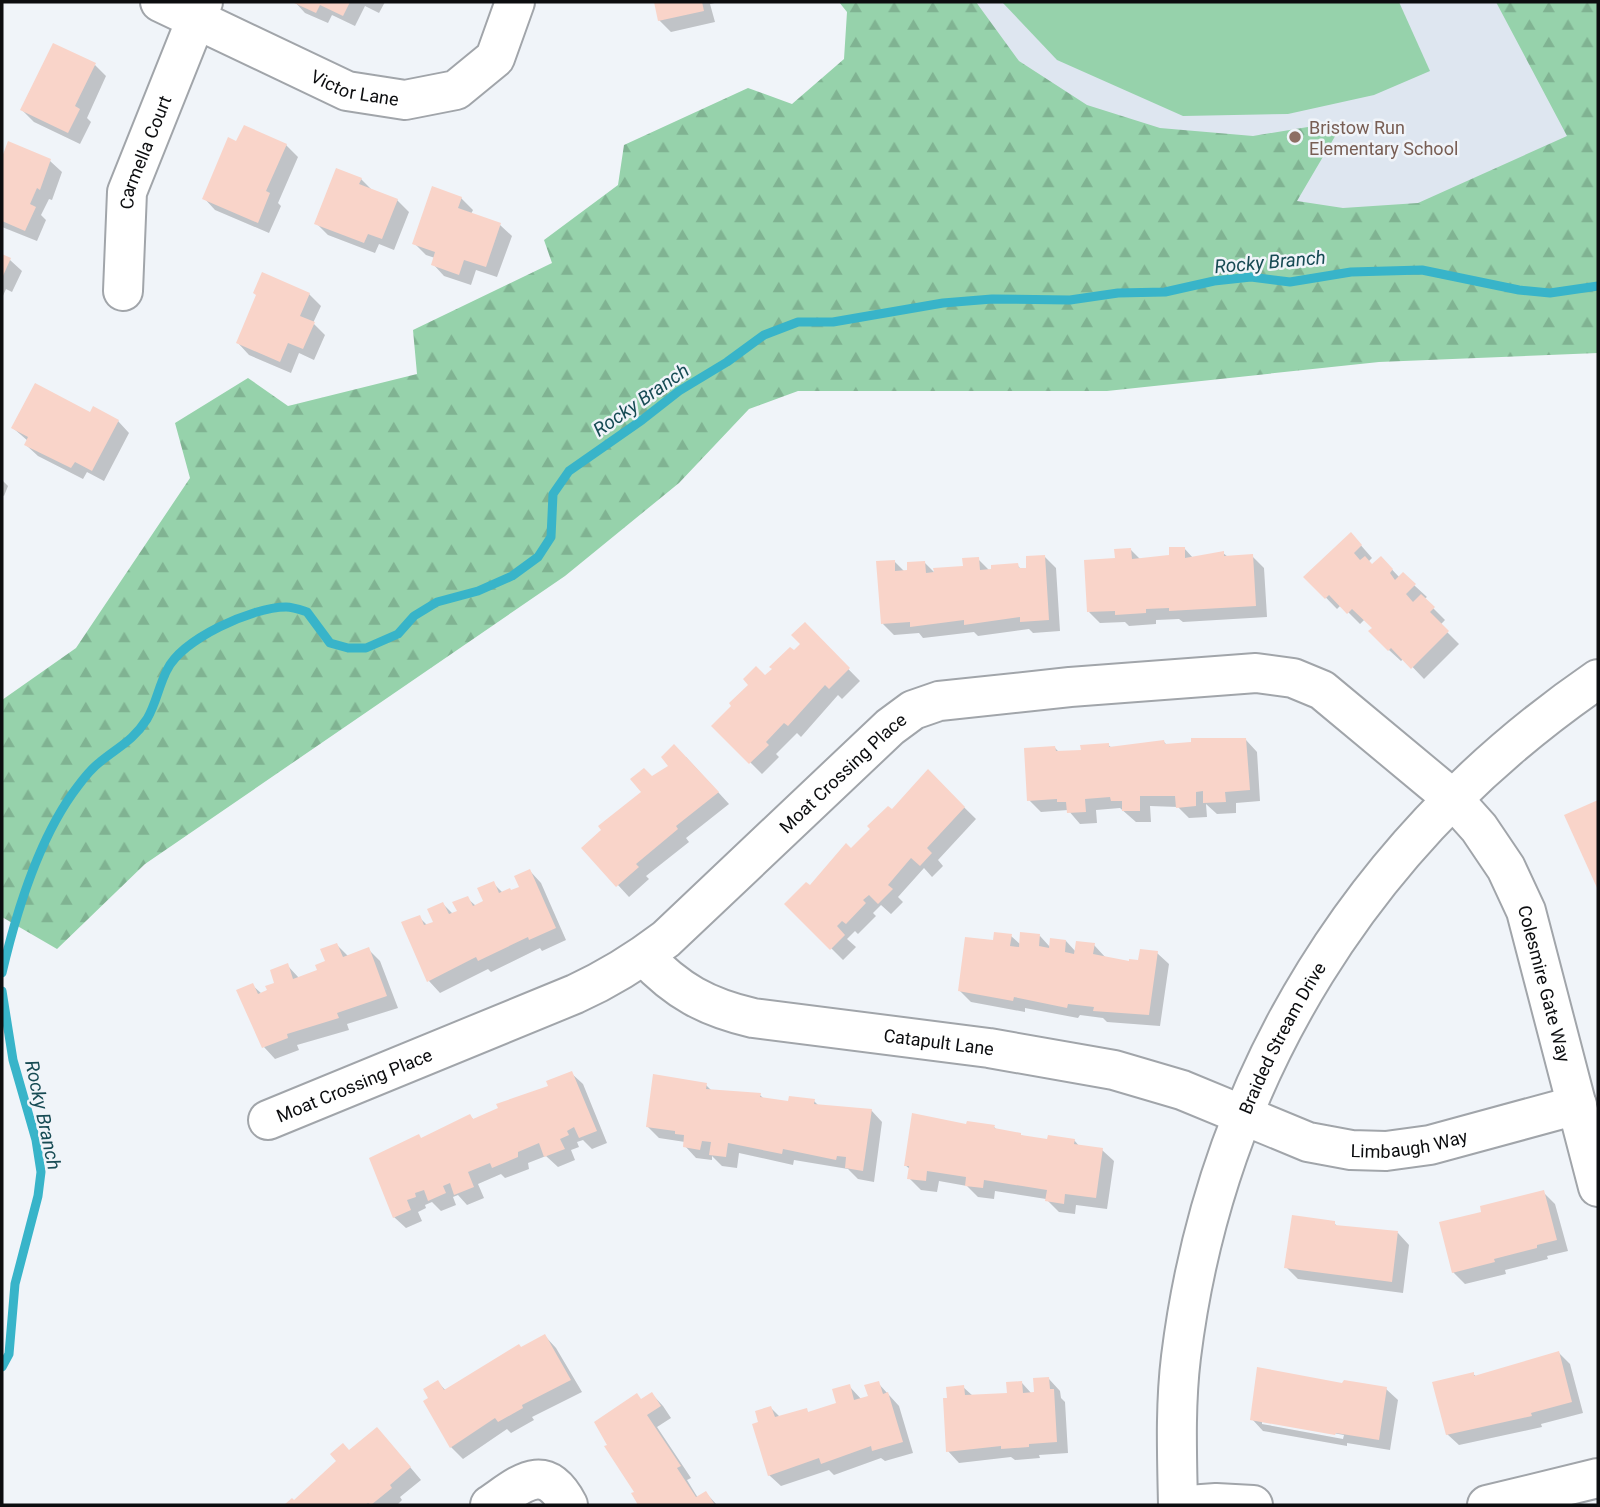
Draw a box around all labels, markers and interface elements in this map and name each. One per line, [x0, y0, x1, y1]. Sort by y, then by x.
street label: Victor Lane [308, 65, 400, 109]
street label: Carmella Court [116, 92, 175, 210]
place label: Bristow Run Elementary School [1309, 117, 1458, 159]
marker: Bristow Run Elementary School [1287, 129, 1303, 145]
water label: Rocky Branch [1213, 246, 1327, 278]
water label: Rocky Branch [589, 359, 693, 441]
street label: Moat Crossing Place [775, 708, 910, 837]
street label: Colesmire Gate Way [1514, 903, 1576, 1065]
street label: Braided Stream Drive [1234, 958, 1330, 1117]
street label: Catapult Lane [883, 1024, 996, 1059]
street label: Moat Crossing Place [273, 1043, 435, 1126]
water label: Rocky Branch [20, 1058, 66, 1172]
street label: Limbaugh Way [1350, 1125, 1470, 1162]

